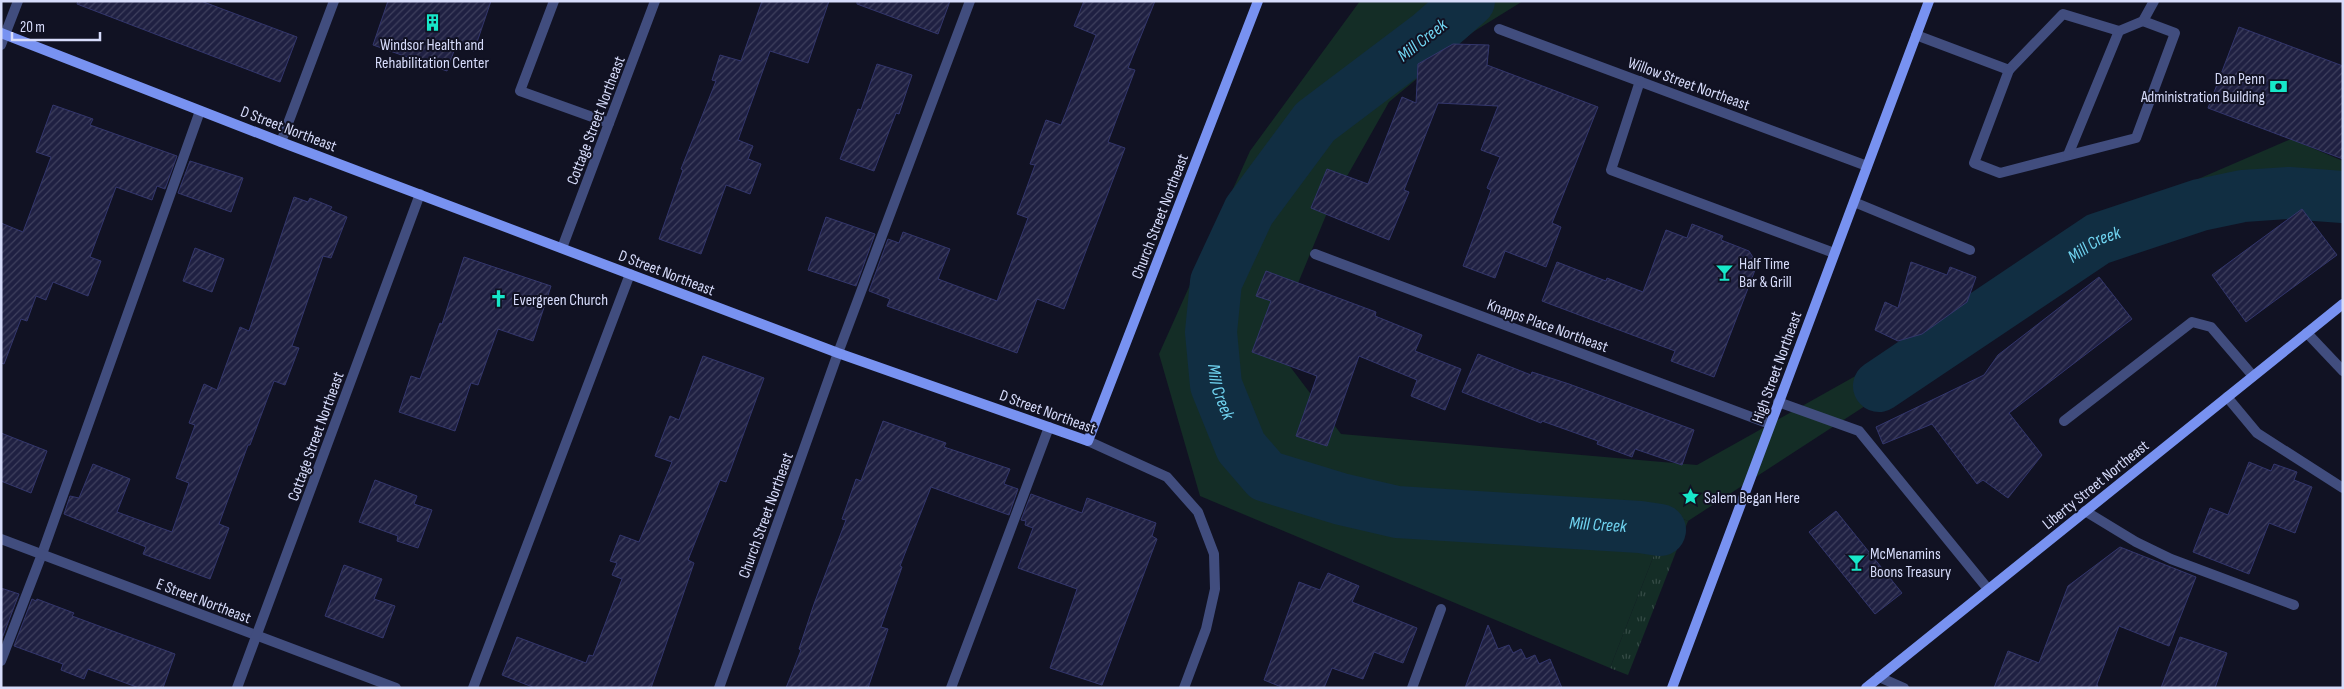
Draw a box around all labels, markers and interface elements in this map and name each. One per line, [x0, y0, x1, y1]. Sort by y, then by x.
scale bar [12, 10, 100, 42]
building icon: Windsor Health and Rehabilitation Center [422, 13, 442, 33]
water label: Mill Creek [1393, 14, 1452, 66]
text: 20 m [20, 18, 45, 37]
place label: Windsor Health and Rehabilitation Center [375, 36, 489, 73]
street label: Cottage Street Northeast [563, 53, 630, 188]
street label: Willow Street Northeast [1625, 54, 1752, 115]
place label: Dan Penn Administration Building [2140, 70, 2265, 107]
bank icon: Dan Penn Administration Building [2269, 77, 2289, 97]
street label: D Street Northeast [238, 102, 339, 156]
street label: Church Street Northeast [1128, 151, 1193, 282]
water label: Mill Creek [2064, 222, 2124, 267]
street label: D Street Northeast [616, 246, 717, 300]
place label: Half Time Bar & Grill [1739, 255, 1792, 292]
bar icon: Half Time Bar & Grill [1715, 262, 1735, 282]
church icon: Evergreen Church [489, 289, 509, 309]
place label: Evergreen Church [513, 291, 608, 310]
street label: Knapps Place Northeast [1484, 296, 1611, 357]
street label: High Street Northeast [1748, 309, 1807, 426]
water label: Mill Creek [1203, 363, 1239, 424]
street label: Cottage Street Northeast [284, 369, 349, 504]
street label: D Street Northeast [997, 386, 1098, 439]
street label: Liberty Street Northeast [2039, 436, 2153, 534]
street label: Church Street Northeast [735, 450, 798, 581]
place icon: Salem Began Here [1680, 487, 1700, 507]
place label: Salem Began Here [1704, 489, 1800, 508]
water label: Mill Creek [1569, 513, 1628, 537]
place label: McMenamins Boons Treasury [1870, 545, 1951, 582]
bar icon: McMenamins Boons Treasury [1846, 552, 1866, 572]
street label: E Street Northeast [153, 575, 254, 628]

